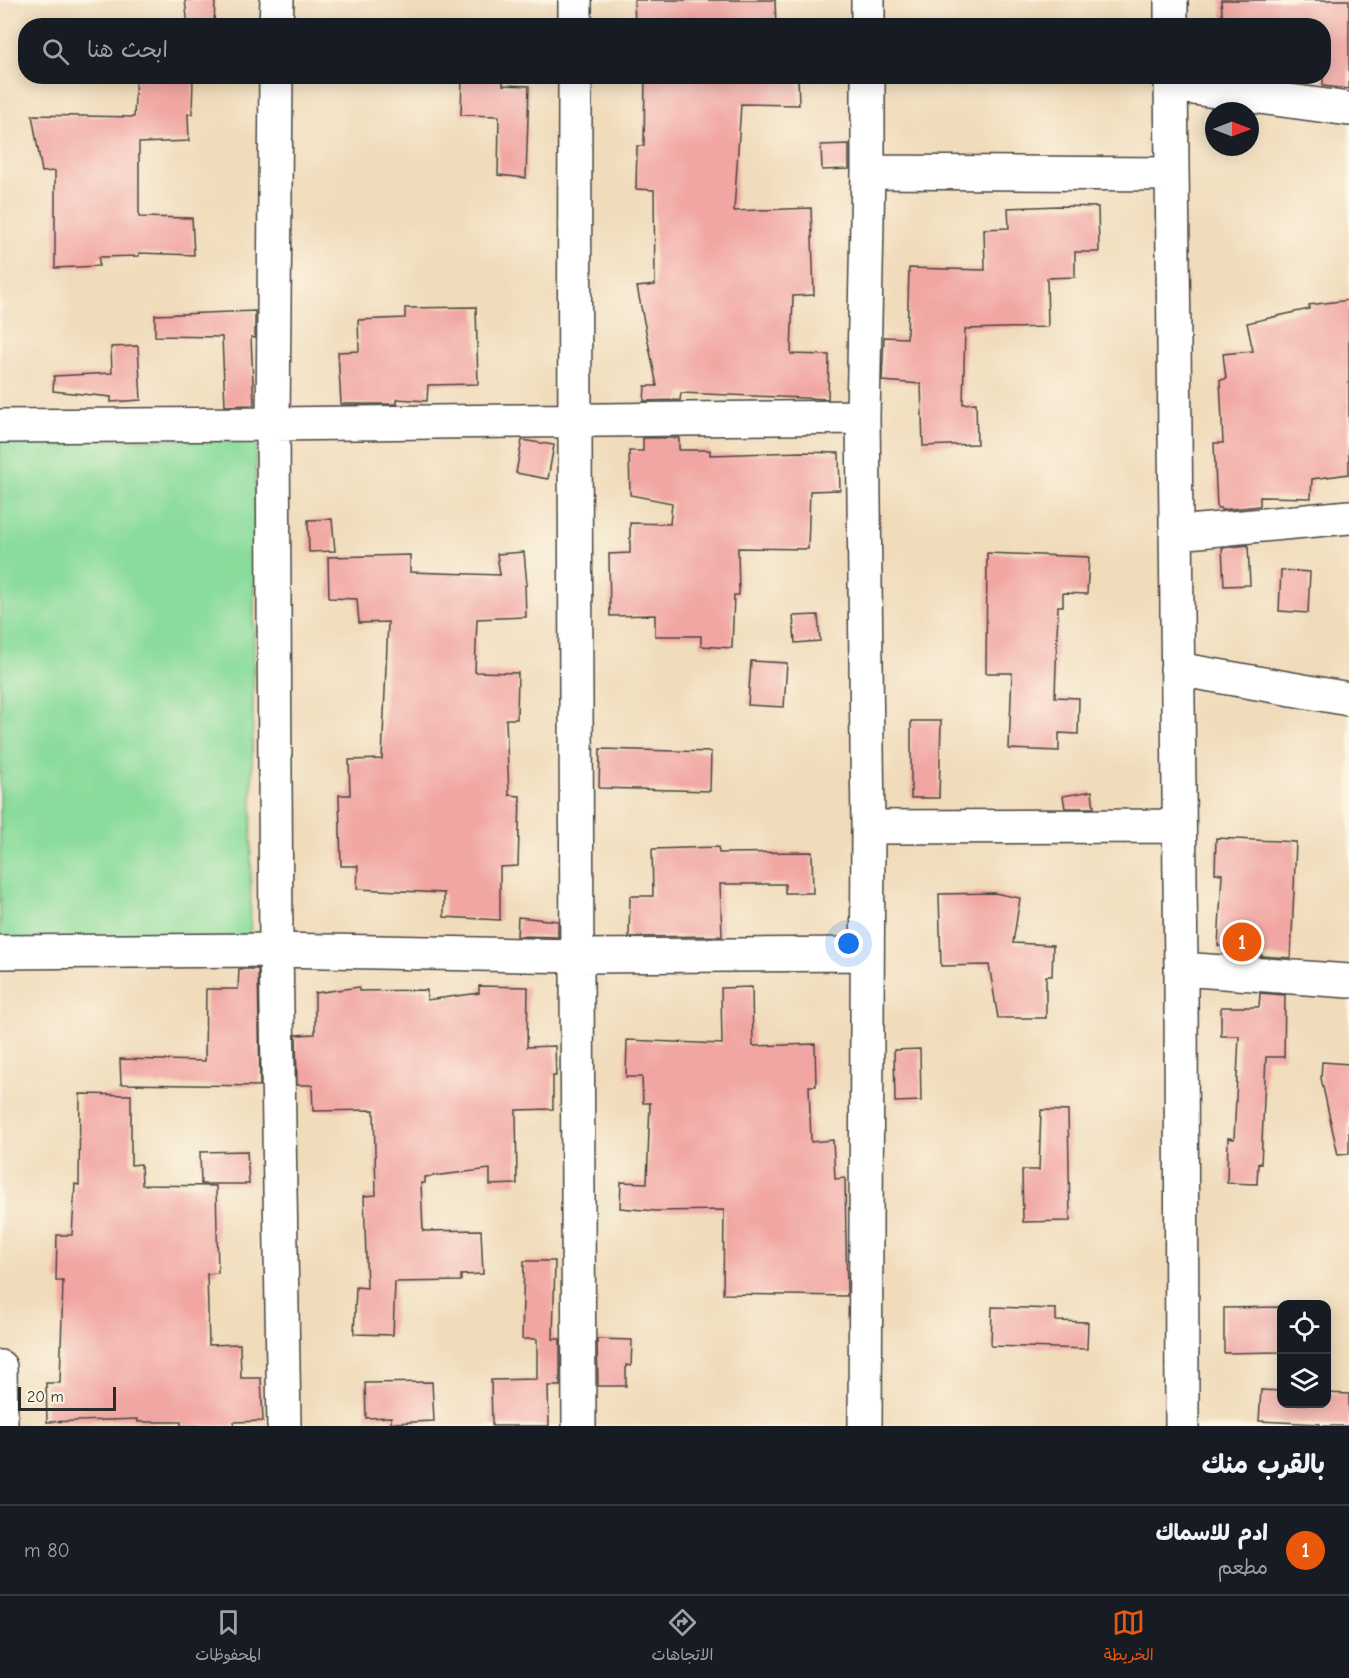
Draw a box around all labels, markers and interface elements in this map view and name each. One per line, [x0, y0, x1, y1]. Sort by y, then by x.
search box [18, 18, 1331, 84]
icon: search [39, 35, 72, 68]
text: ابحث هنا [87, 37, 168, 63]
north arrow [1205, 102, 1259, 156]
pin: 1 [1222, 920, 1262, 964]
your location [834, 929, 863, 958]
map controls [1277, 1300, 1331, 1408]
button: locate [1277, 1300, 1331, 1354]
button: layers [1277, 1354, 1331, 1408]
scale bar [18, 1384, 116, 1412]
text: 20 m [27, 1388, 64, 1406]
text: بالقرب منك [1202, 1450, 1325, 1480]
text: ادم للاسماك [1156, 1520, 1268, 1546]
text: 80 m [24, 1539, 70, 1562]
text: 1 [1302, 1539, 1309, 1562]
text: مطعم [1217, 1556, 1268, 1579]
tab: المحفوظات [195, 1606, 261, 1669]
tab: الاتجاهات [652, 1606, 713, 1669]
tab: الخريطة [1104, 1606, 1154, 1669]

